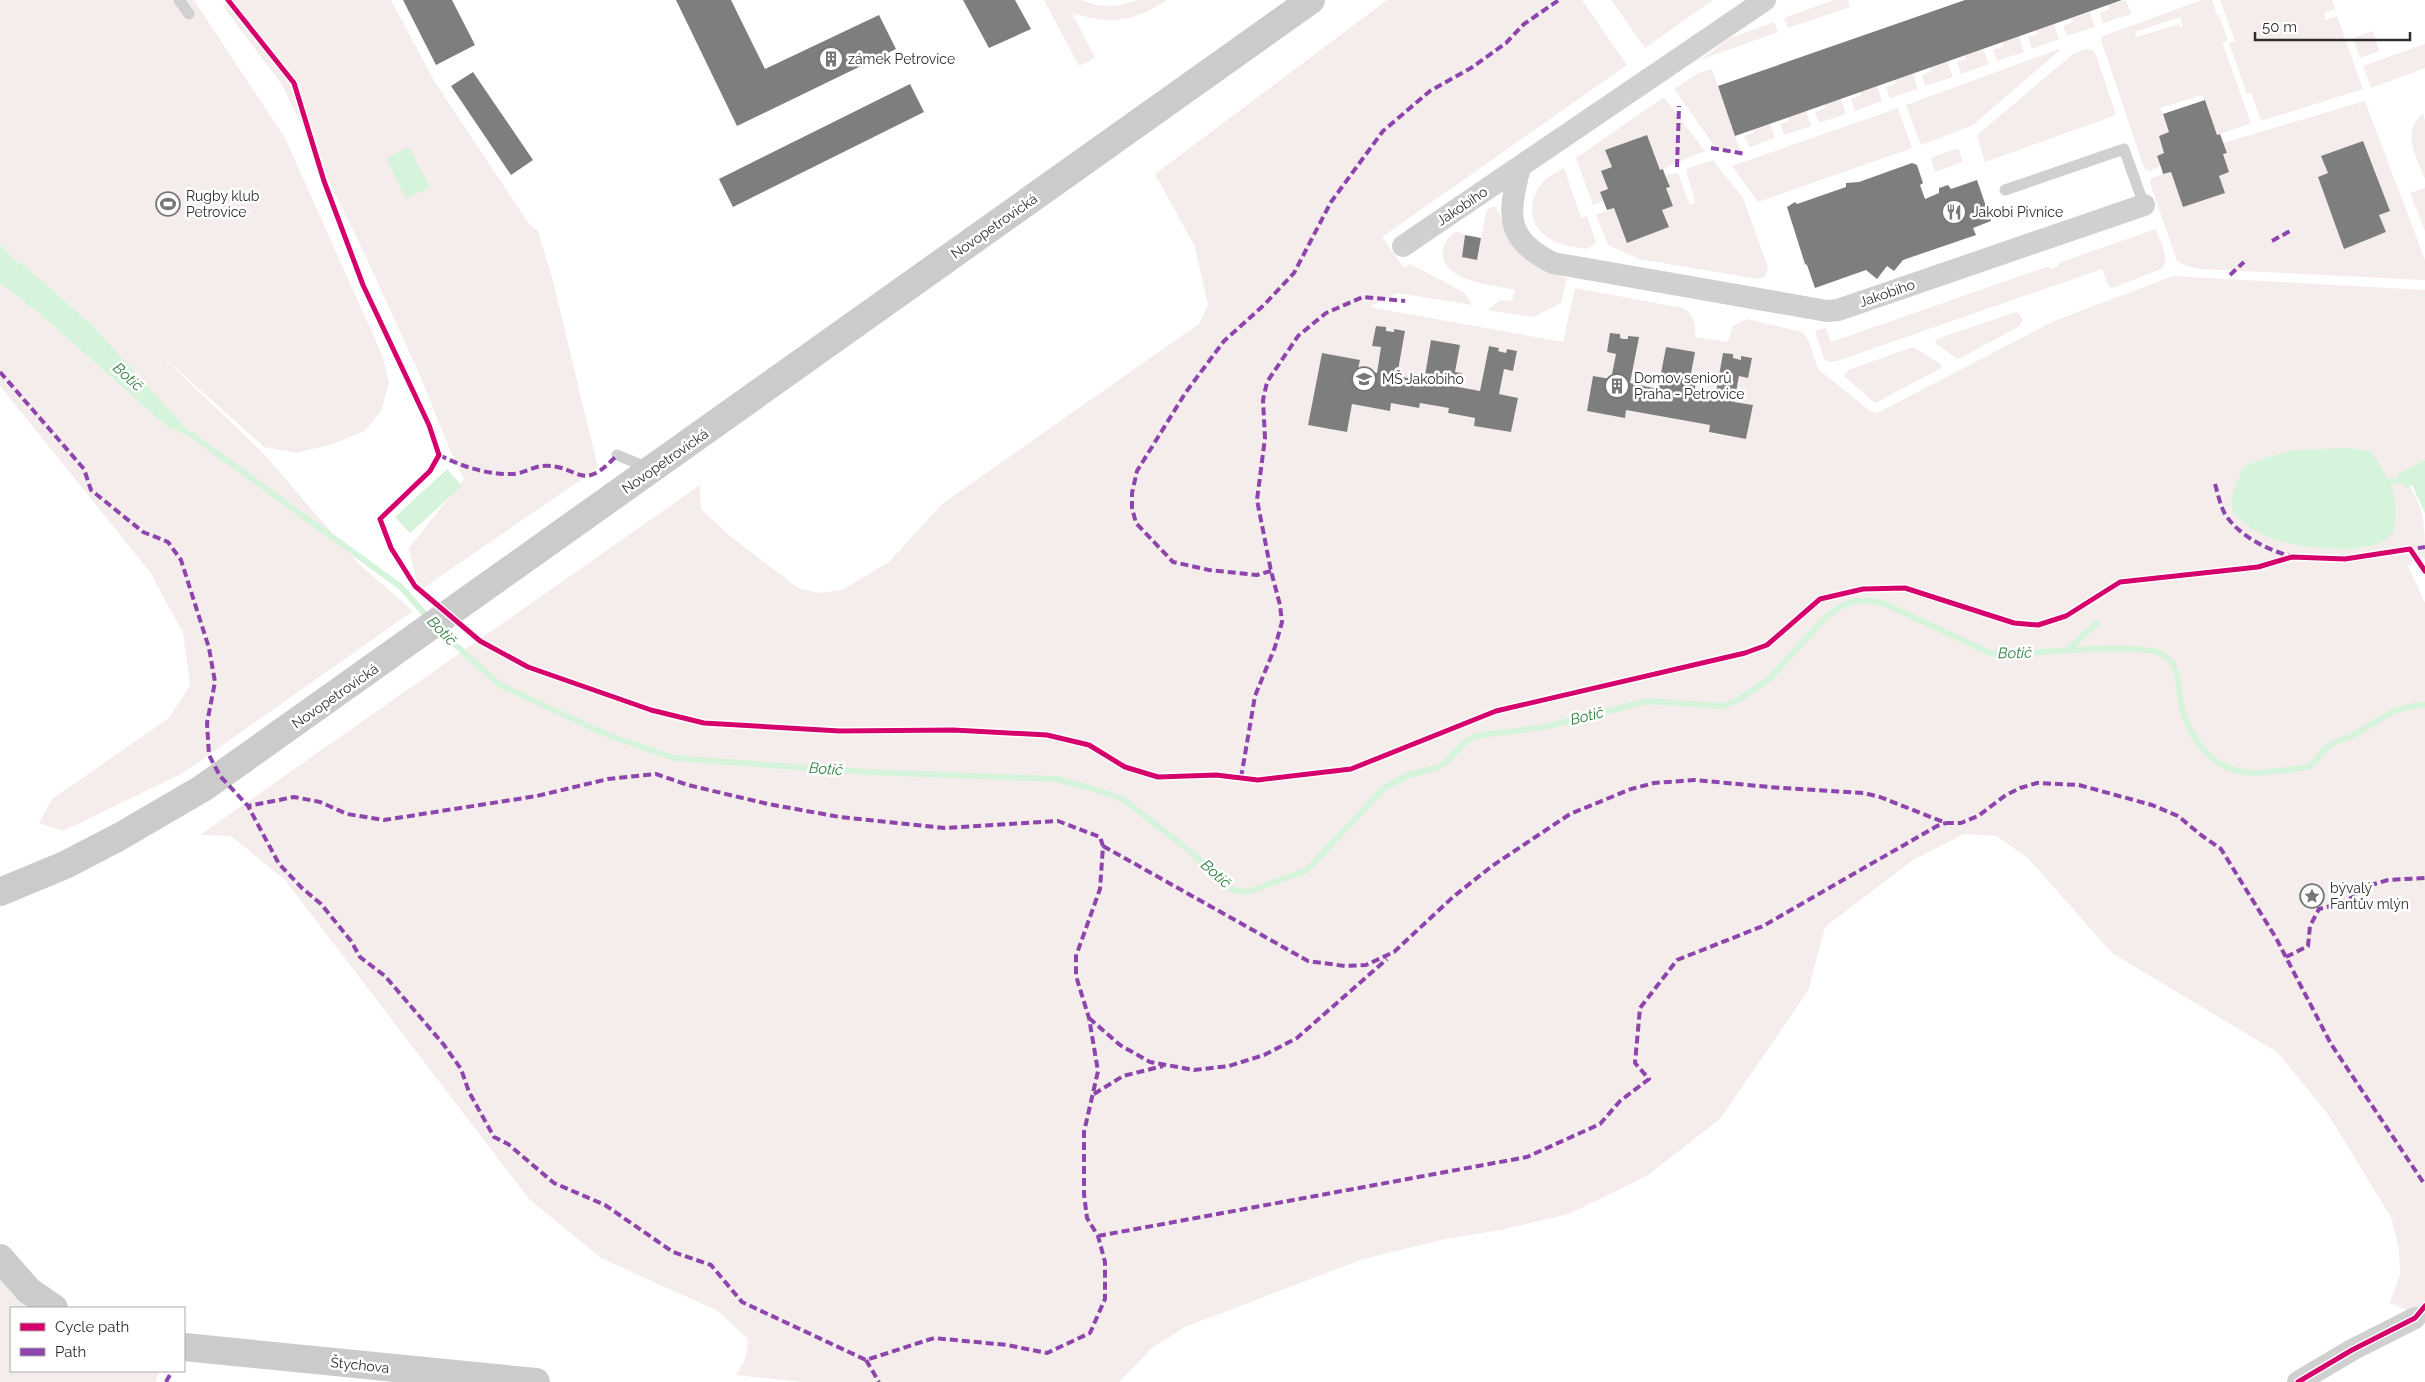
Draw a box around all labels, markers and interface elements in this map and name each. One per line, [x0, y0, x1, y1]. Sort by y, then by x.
scale bar [2255, 10, 2410, 42]
text: 50 m [2262, 18, 2297, 36]
building icon: zámek Petrovice [818, 46, 844, 72]
place label: zámek Petrovice [848, 51, 955, 67]
street label: Jakobiho [1434, 183, 1490, 229]
place label: Rugby klub Petrovice [186, 188, 260, 220]
street label: Novopetrovická [948, 190, 1040, 262]
sports icon: Rugby klub Petrovice [155, 191, 181, 217]
restaurant icon: Jakobi Pivnice [1941, 199, 1967, 225]
place label: Jakobi Pivnice [1972, 204, 2063, 220]
street label: Jakobiho [1857, 276, 1917, 310]
water label: Botič [109, 359, 147, 395]
school or university icon: MŠ Jakobiho [1351, 366, 1377, 392]
place label: MŠ Jakobiho [1382, 369, 1464, 387]
place label: Domov seniorů Praha - Petrovice [1634, 370, 1745, 402]
building icon: Domov seniorů Praha - Petrovice [1604, 373, 1630, 399]
street label: Novopetrovická [619, 425, 711, 497]
water label: Botič [424, 613, 460, 650]
water label: Botič [1998, 644, 2032, 662]
street label: Novopetrovická [289, 660, 381, 732]
water label: Botič [1568, 703, 1606, 729]
water label: Botič [808, 759, 844, 779]
water label: Botič [1197, 856, 1235, 892]
place label: bývalý Fantův mlýn [2330, 880, 2409, 912]
place icon: bývalý Fantův mlýn [2299, 883, 2325, 909]
legend [10, 1307, 185, 1372]
text: Cycle path [55, 1318, 129, 1336]
text: Path [55, 1343, 86, 1361]
street label: Štychova [330, 1352, 391, 1376]

